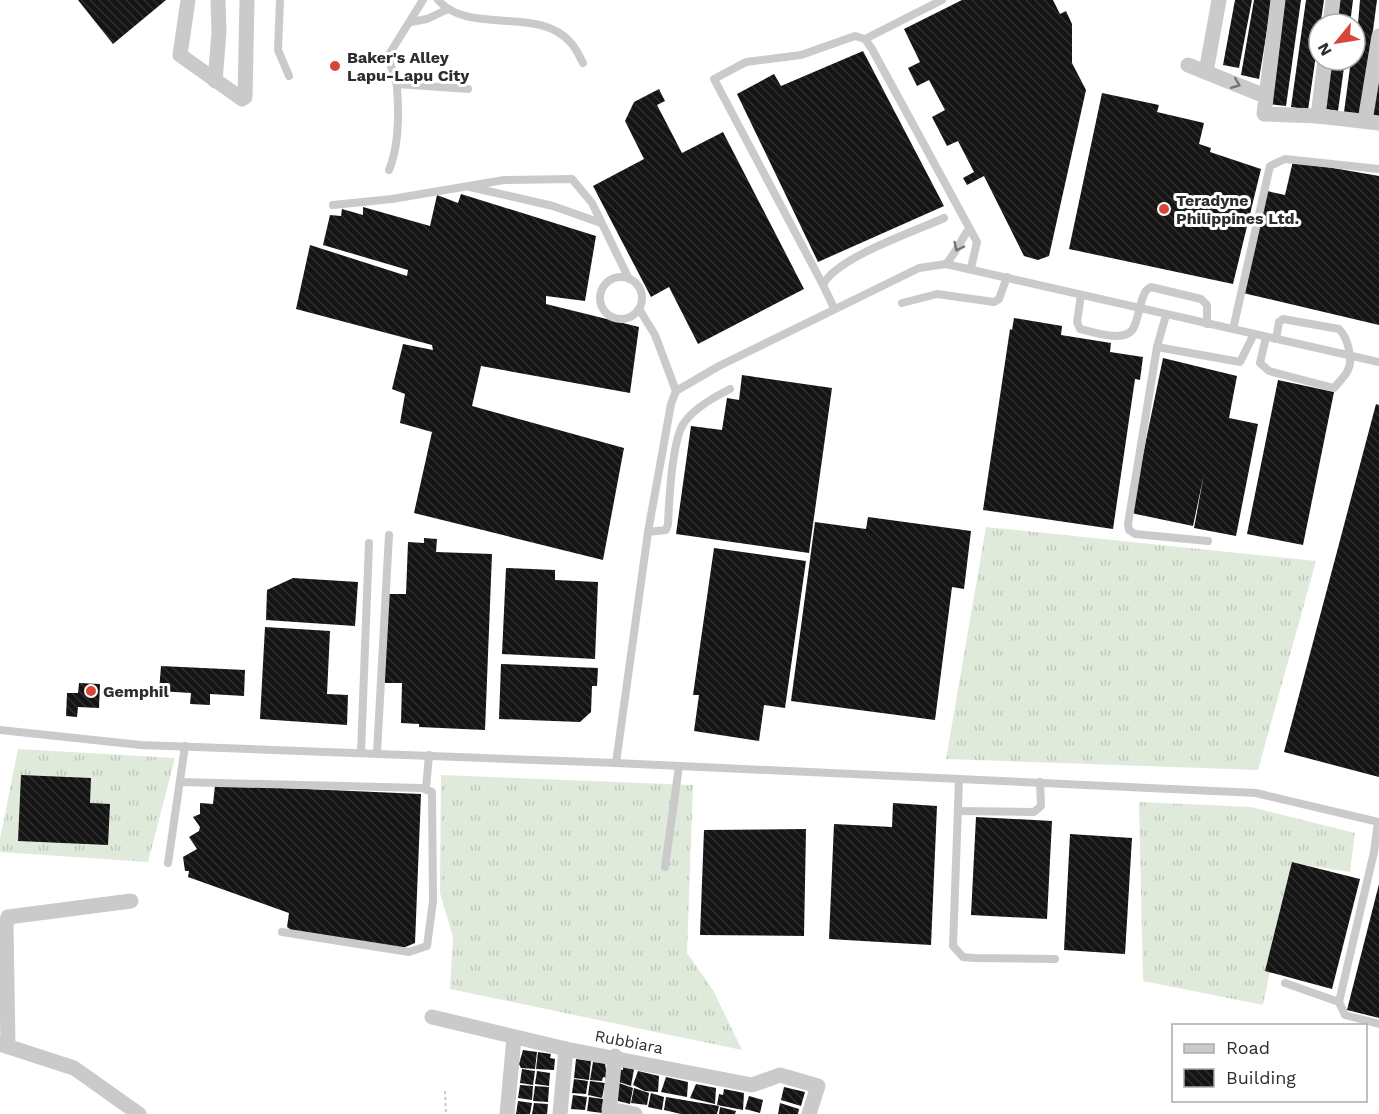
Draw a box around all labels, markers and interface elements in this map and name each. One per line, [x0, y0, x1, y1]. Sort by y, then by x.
north arrow [1307, 12, 1367, 72]
text: N [1313, 39, 1336, 59]
place label: Baker's Alley Lapu-Lapu City [347, 48, 470, 85]
marker: Baker's Alley Lapu-Lapu City [328, 59, 342, 73]
one-way arrow [1229, 77, 1240, 89]
place label: Teradyne Philippines Ltd. [1176, 191, 1299, 228]
marker: Teradyne Philippines Ltd. [1157, 202, 1171, 216]
one-way arrow [953, 241, 965, 252]
place label: Gemphil [103, 682, 169, 701]
marker: Gemphil [84, 684, 98, 698]
legend [1172, 1024, 1367, 1102]
street label: Rubbiara [593, 1026, 665, 1058]
text: Road [1226, 1037, 1270, 1058]
text: Building [1226, 1067, 1296, 1088]

